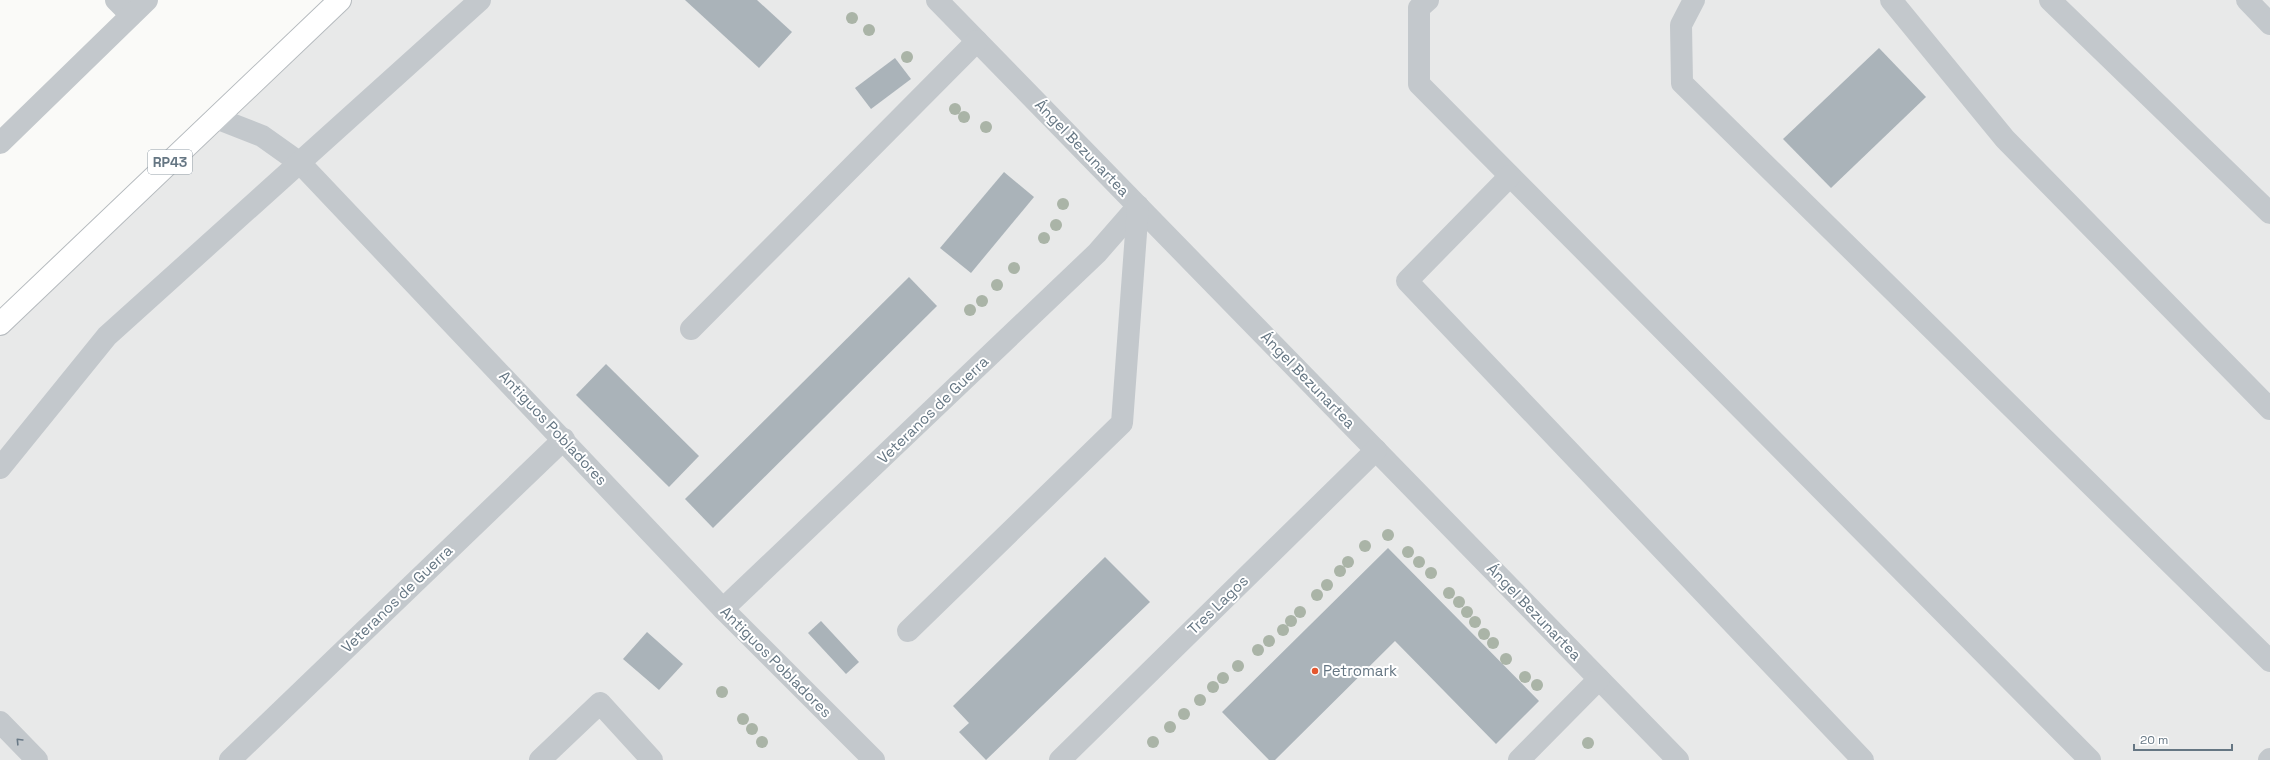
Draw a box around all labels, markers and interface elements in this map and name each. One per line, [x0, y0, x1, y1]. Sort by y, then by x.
street label: Ángel Bezunartea [1031, 95, 1134, 200]
road number: RP43 [148, 150, 192, 174]
street label: Ángel Bezunartea [1257, 327, 1360, 432]
street label: Veteranos de Guerra [873, 351, 992, 468]
street label: Antiguos Pobladores [495, 366, 611, 489]
street label: Veteranos de Guerra [337, 540, 456, 657]
street label: Ángel Bezunartea [1483, 559, 1586, 664]
street label: Tres Lagos [1183, 571, 1252, 638]
street label: Antiguos Pobladores [717, 602, 836, 721]
place label: Petromark [1323, 661, 1397, 680]
marker: Petromark [1310, 666, 1320, 676]
scale bar [2134, 726, 2232, 752]
text: 20 m [2140, 732, 2168, 748]
one-way arrow [16, 738, 24, 746]

